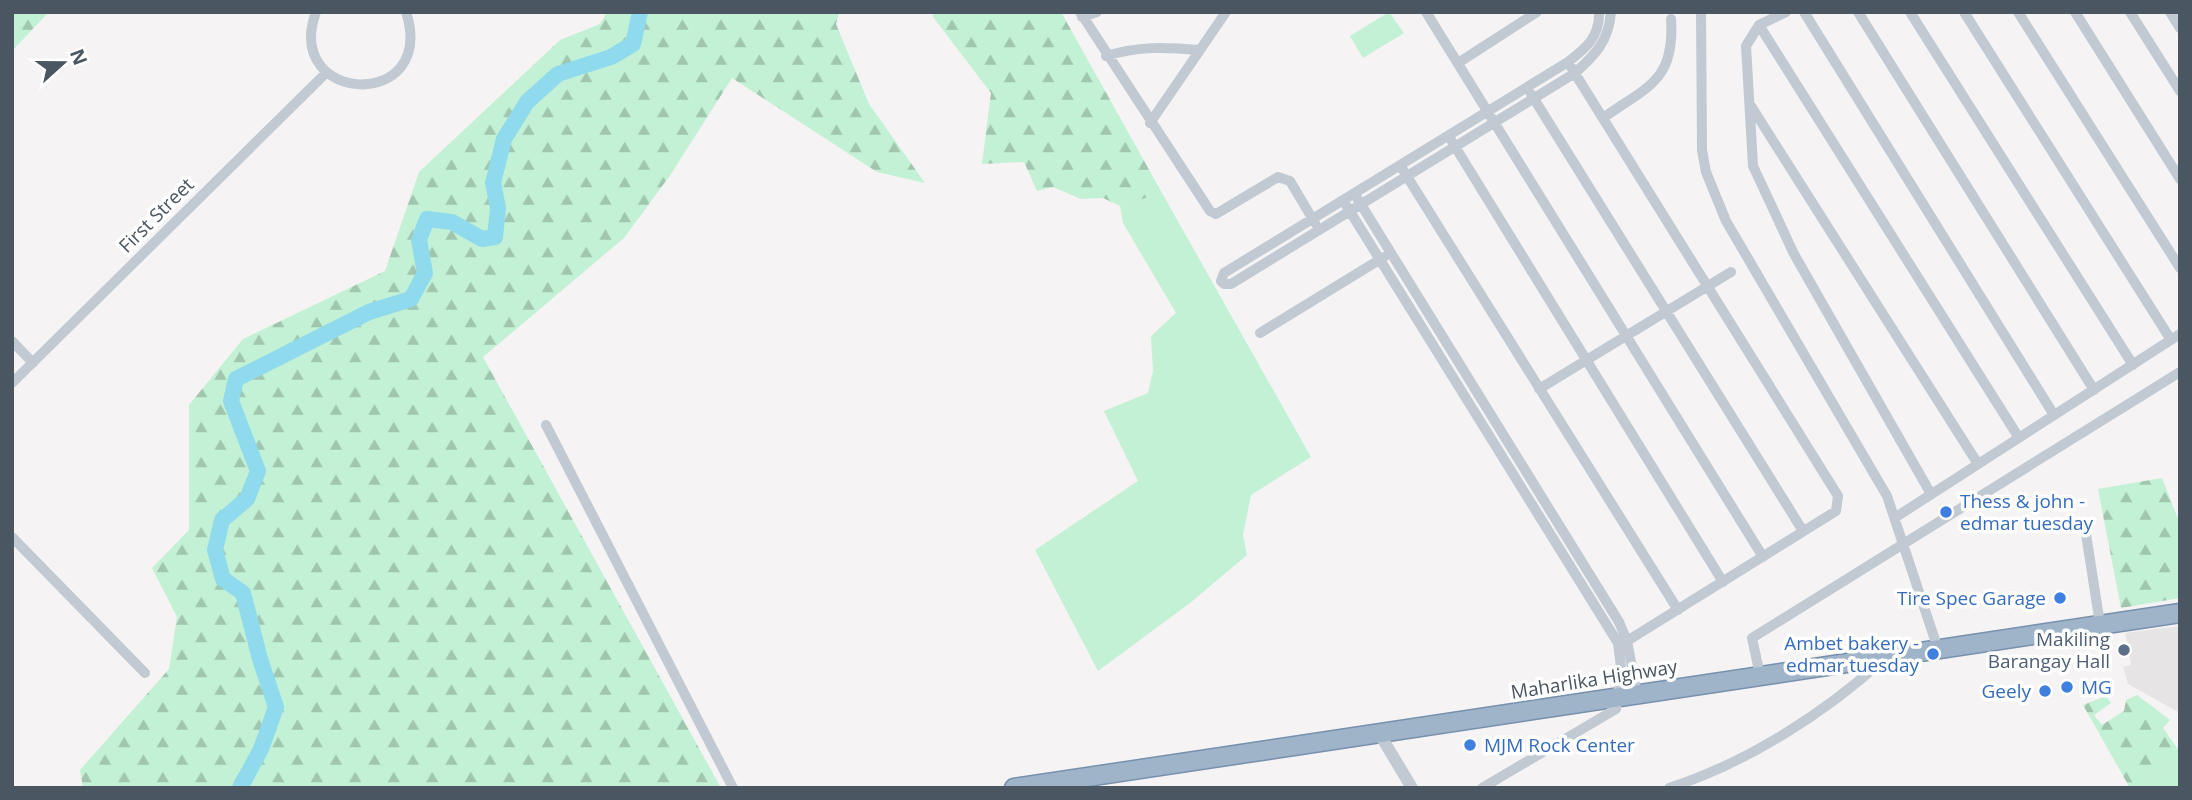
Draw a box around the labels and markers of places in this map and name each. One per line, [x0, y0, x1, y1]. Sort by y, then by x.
place label: Thess & john - edmar tuesday [1960, 488, 2093, 536]
marker: Thess & john - edmar tuesday [1938, 504, 1954, 520]
place label: Tire Spec Garage [1897, 585, 2046, 611]
marker: Tire Spec Garage [2052, 590, 2068, 606]
place label: Makiling Barangay Hall [1988, 626, 2110, 674]
place label: Ambet bakery - edmar tuesday [1784, 630, 1919, 678]
marker: Makiling Barangay Hall [2116, 642, 2132, 658]
marker: Ambet bakery - edmar tuesday [1925, 646, 1941, 662]
place label: MG [2081, 674, 2112, 700]
place label: Geely [1982, 678, 2031, 704]
marker: MG [2059, 679, 2075, 695]
marker: Geely [2037, 683, 2053, 699]
place label: MJM Rock Center [1484, 732, 1635, 758]
marker: MJM Rock Center [1462, 737, 1478, 753]

